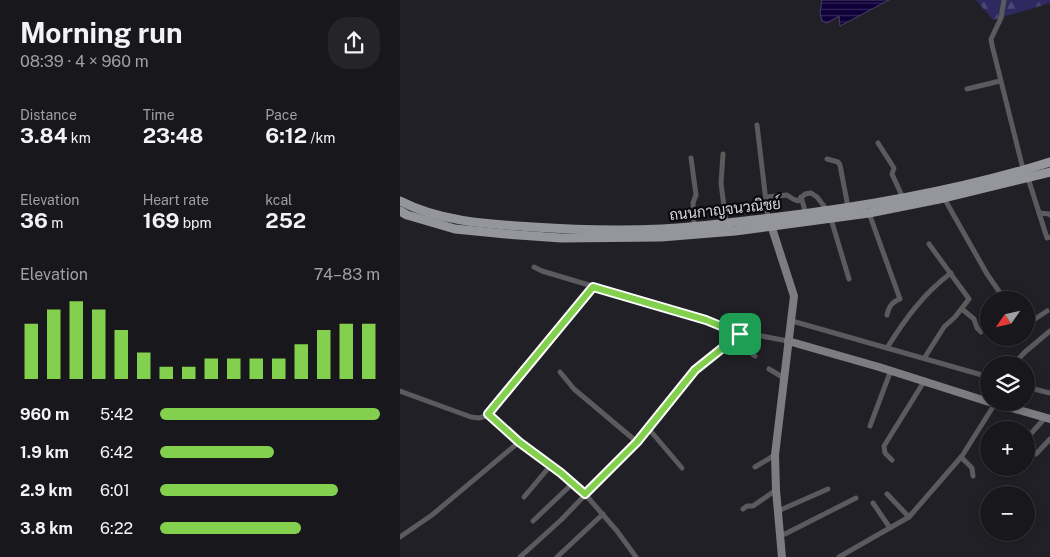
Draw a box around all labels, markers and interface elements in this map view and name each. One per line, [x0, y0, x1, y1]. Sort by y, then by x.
text: Morning run [20, 16, 183, 49]
button: share [328, 17, 380, 69]
text: 08:39 · 4 × 960 m [20, 52, 149, 71]
text: Distance [20, 107, 77, 123]
text: Time [143, 107, 175, 123]
text: Pace [265, 107, 297, 123]
text: 3.84 [20, 123, 67, 148]
text: 23:48 [143, 123, 203, 148]
text: 6:12 [265, 123, 307, 148]
text: km [67, 130, 91, 146]
text: /km [307, 130, 335, 146]
text: Elevation [20, 192, 79, 208]
text: Heart rate [143, 192, 209, 208]
text: kcal [265, 192, 292, 208]
street label: ถนนกาญจนวณิชย์ [668, 194, 782, 224]
text: 36 [20, 208, 48, 233]
text: 169 [143, 208, 179, 233]
text: 252 [265, 208, 306, 233]
text: m [48, 215, 63, 231]
text: bpm [179, 215, 212, 231]
text: Elevation [20, 265, 88, 284]
text: 74–83 m [314, 265, 380, 284]
north arrow [980, 291, 1035, 346]
map controls [980, 291, 1035, 541]
pin [719, 313, 761, 355]
icon: arrive [726, 320, 754, 348]
button: layers [980, 356, 1035, 411]
text: 960 m [20, 405, 69, 424]
text: 5:42 [100, 405, 133, 424]
button: + [980, 421, 1035, 476]
text: 1.9 km [20, 443, 69, 462]
text: 6:42 [100, 443, 133, 462]
text: 2.9 km [20, 481, 72, 500]
text: 6:01 [100, 481, 130, 500]
button: − [980, 486, 1035, 541]
text: 3.8 km [20, 519, 73, 538]
text: 6:22 [100, 519, 133, 538]

